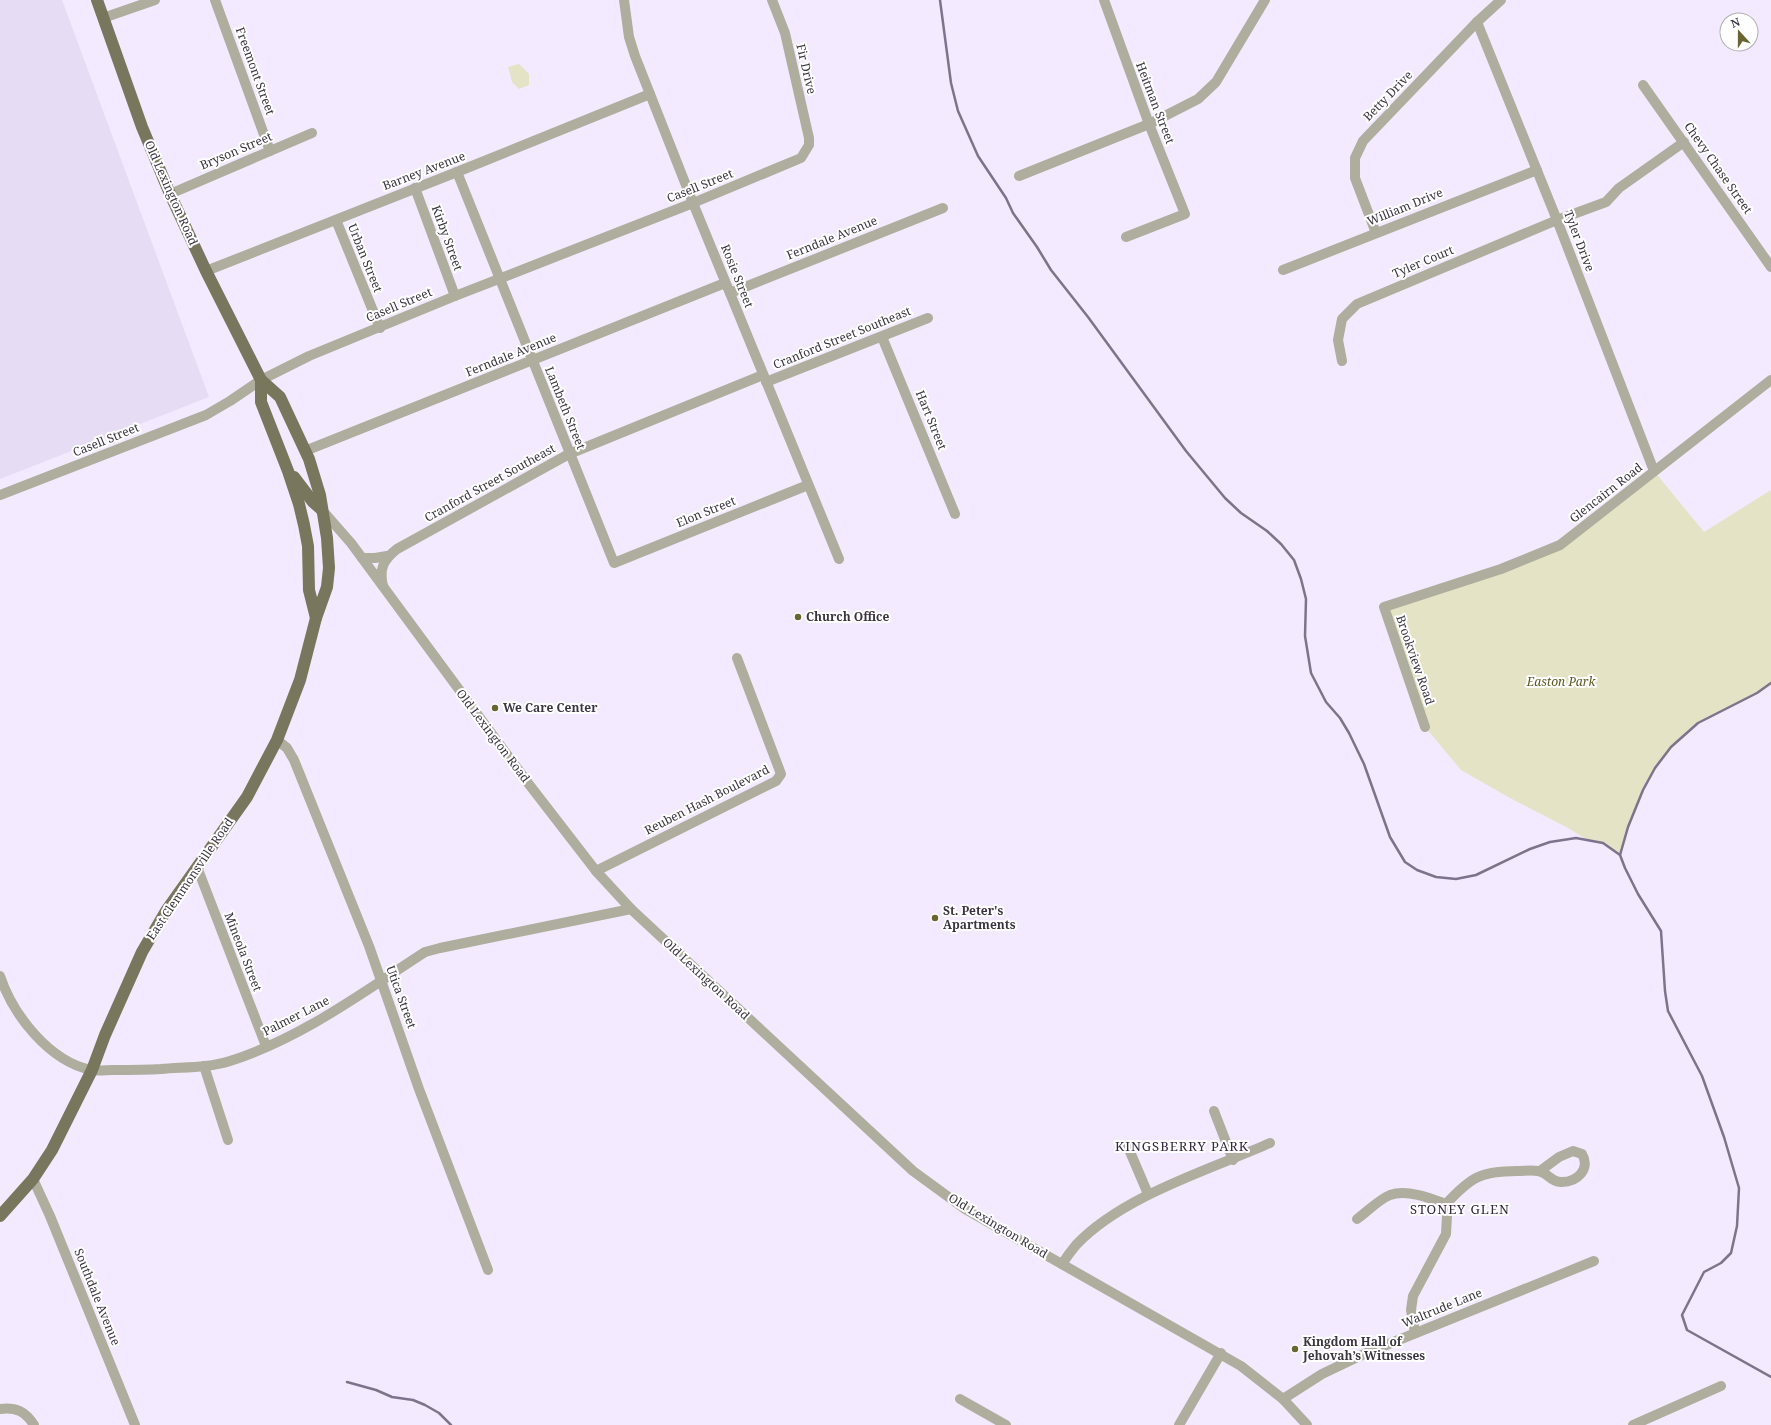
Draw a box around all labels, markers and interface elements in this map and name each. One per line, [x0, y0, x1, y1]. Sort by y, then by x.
north arrow [1719, 12, 1759, 52]
text: N [1729, 14, 1742, 31]
street label: Freemont Street [232, 25, 279, 117]
street label: Fir Drive [792, 42, 821, 96]
street label: Heitman Street [1132, 59, 1179, 146]
street label: Betty Drive [1359, 67, 1416, 125]
street label: Chevy Chase Street [1680, 118, 1756, 217]
street label: Bryson Street [197, 128, 275, 173]
street label: Old Lexington Road [141, 138, 202, 248]
street label: Barney Avenue [380, 147, 468, 194]
street label: Casell Street [664, 165, 735, 207]
street label: William Drive [1364, 184, 1445, 229]
street label: Kirby Street [428, 203, 467, 273]
street label: Tyler Drive [1560, 208, 1599, 274]
street label: Ferndale Avenue [784, 212, 880, 264]
street label: Urban Street [344, 221, 387, 295]
street label: Tyler Court [1390, 241, 1456, 282]
street label: Rosie Street [717, 242, 758, 310]
street label: Casell Street [363, 283, 434, 326]
street label: Cranford Street Southeast [770, 302, 913, 373]
street label: Ferndale Avenue [463, 329, 559, 381]
street label: Lambeth Street [541, 364, 590, 452]
street label: Hart Street [912, 388, 951, 452]
street label: Casell Street [70, 419, 141, 461]
street label: Cranford Street Southeast [421, 439, 558, 526]
street label: Glencairn Road [1566, 458, 1646, 527]
street label: Elon Street [674, 492, 738, 531]
place label: Church Office [806, 608, 889, 625]
marker: Church Office [793, 612, 803, 622]
street label: Brookview Road [1392, 613, 1439, 708]
park label: Easton Park [1526, 673, 1596, 690]
street label: Old Lexington Road [453, 685, 535, 786]
place label: We Care Center [503, 699, 598, 716]
marker: We Care Center [490, 703, 500, 713]
street label: Reuben Hash Boulevard [641, 760, 773, 839]
street label: East Clemmonsville Road [142, 814, 237, 943]
place label: St. Peter's Apartments [943, 902, 1016, 933]
street label: Mineola Street [221, 910, 266, 994]
marker: St. Peter's Apartments [930, 913, 940, 923]
street label: Old Lexington Road [659, 934, 754, 1024]
street label: Utica Street [382, 963, 421, 1031]
street label: Palmer Lane [260, 991, 332, 1040]
district label: KINGSBERRY PARK [1115, 1137, 1249, 1155]
street label: Old Lexington Road [945, 1189, 1052, 1262]
district label: STONEY GLEN [1410, 1200, 1510, 1218]
street label: Southdale Avenue [70, 1246, 125, 1348]
street label: Waltrude Lane [1399, 1284, 1484, 1331]
place label: Kingdom Hall of Jehovah’s Witnesses [1302, 1333, 1425, 1364]
marker: Kingdom Hall of Jehovah’s Witnesses [1290, 1344, 1300, 1354]

